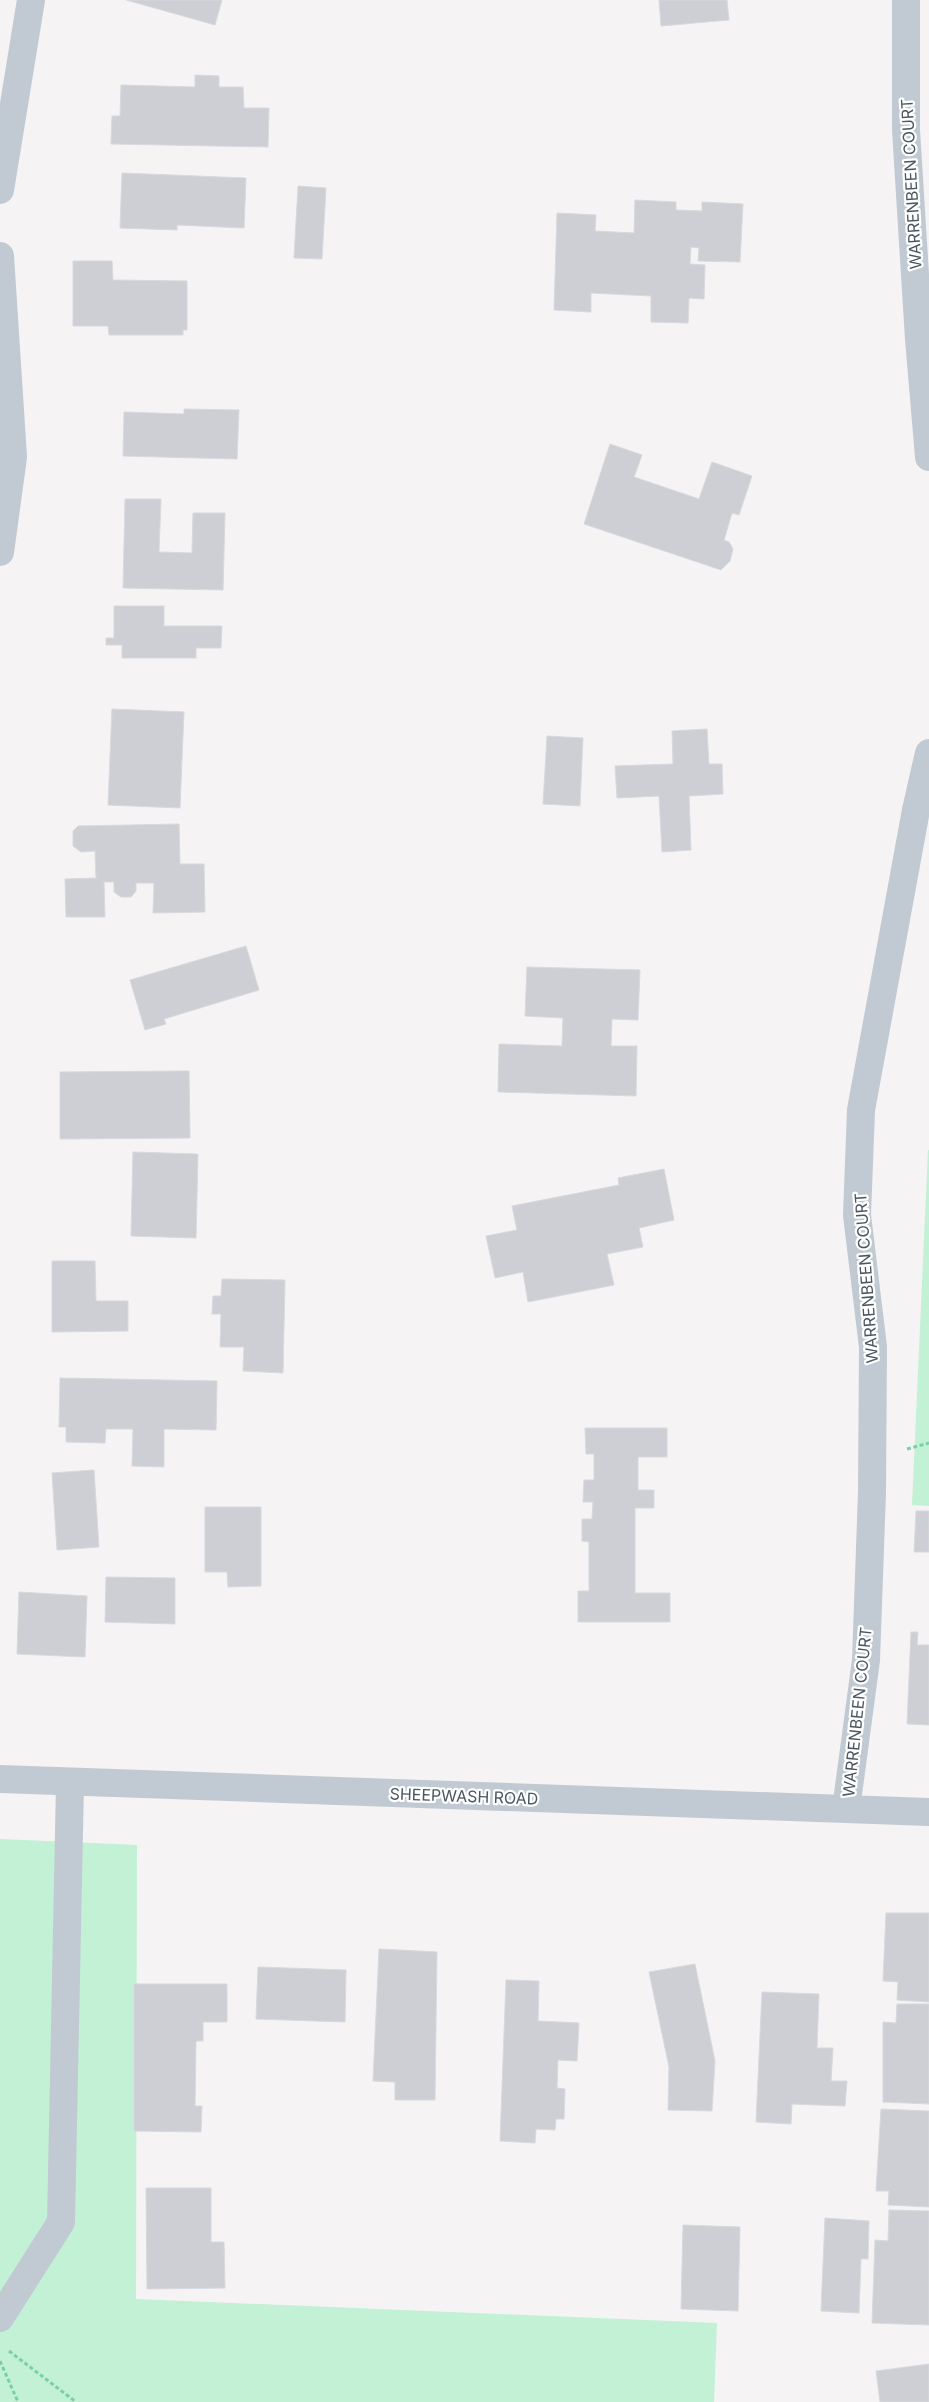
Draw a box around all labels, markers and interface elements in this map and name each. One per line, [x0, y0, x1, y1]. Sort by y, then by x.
street label: WARRENBEEN COURT [897, 98, 925, 270]
street label: WARRENBEEN COURT [850, 1192, 882, 1364]
street label: WARRENBEEN COURT [838, 1626, 876, 1798]
street label: SHEEPWASH ROAD [389, 1783, 539, 1809]

